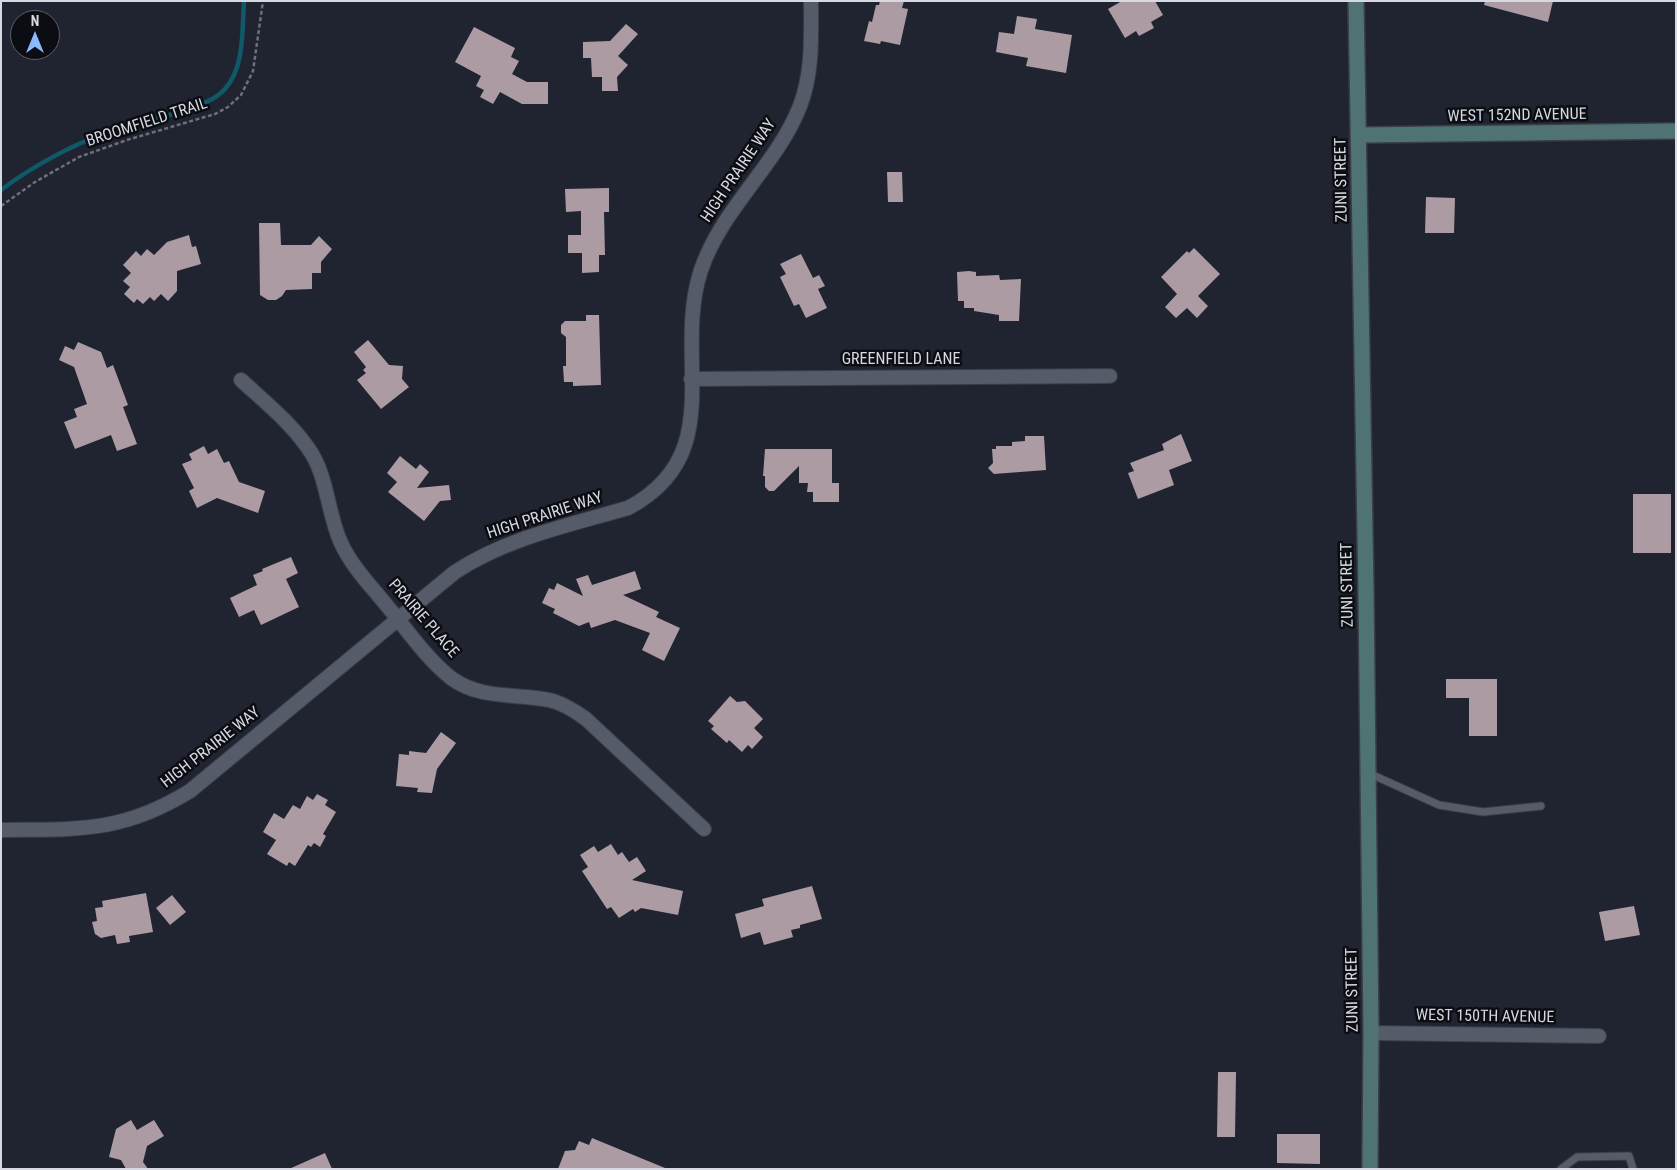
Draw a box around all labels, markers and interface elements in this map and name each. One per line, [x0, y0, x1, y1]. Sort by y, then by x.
north arrow [10, 10, 60, 60]
text: N [31, 13, 39, 29]
street label: BROOMFIELD TRAIL [84, 94, 210, 152]
street label: WEST 152ND AVENUE [1447, 105, 1587, 127]
street label: HIGH PRAIRIE WAY [697, 116, 781, 226]
street label: ZUNI STREET [1332, 138, 1352, 222]
street label: GREENFIELD LANE [842, 350, 960, 370]
street label: HIGH PRAIRIE WAY [485, 488, 605, 544]
street label: ZUNI STREET [1338, 543, 1358, 627]
street label: PRAIRIE PLACE [384, 576, 462, 662]
street label: HIGH PRAIRIE WAY [158, 703, 264, 793]
street label: ZUNI STREET [1343, 948, 1363, 1032]
street label: WEST 150TH AVENUE [1416, 1006, 1554, 1028]

